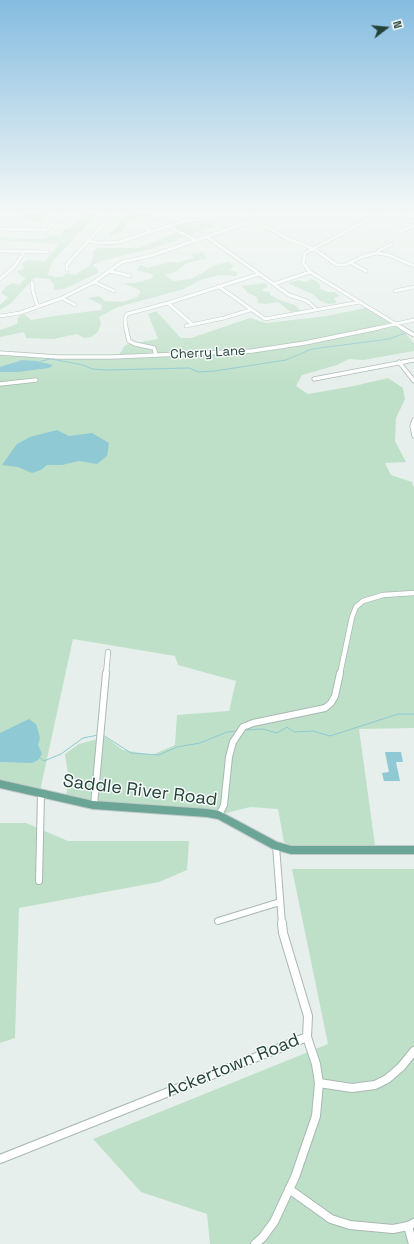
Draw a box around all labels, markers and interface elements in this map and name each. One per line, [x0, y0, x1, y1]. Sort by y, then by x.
north arrow [366, 8, 406, 48]
text: N [390, 19, 405, 30]
street label: Cherry Lane [170, 343, 246, 363]
street label: Saddle River Road [62, 771, 218, 811]
street label: Ackertown Road [163, 1029, 303, 1103]

